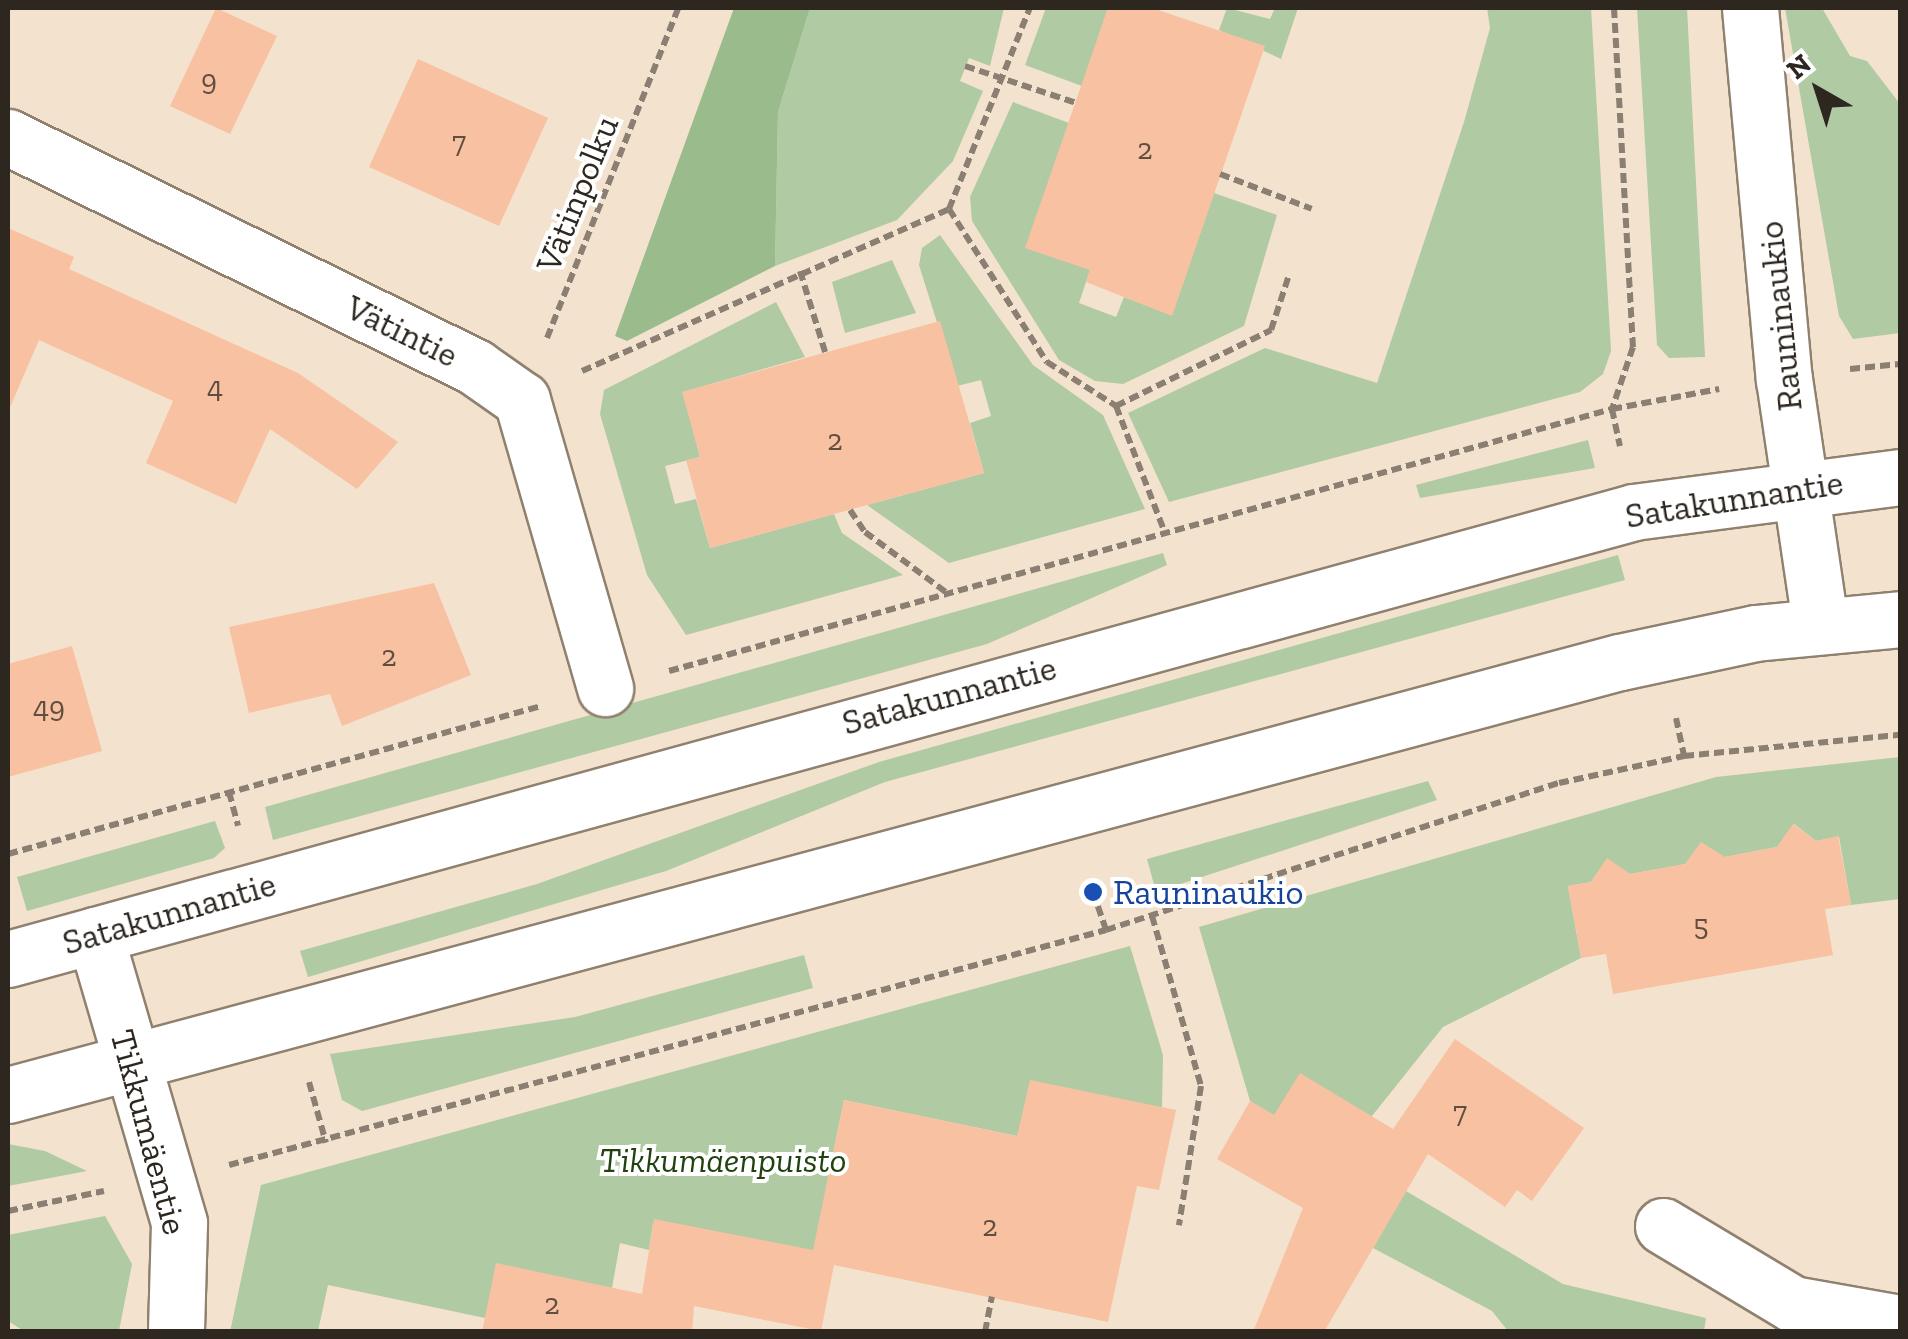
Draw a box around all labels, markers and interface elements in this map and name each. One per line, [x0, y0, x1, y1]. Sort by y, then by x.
north arrow [1768, 40, 1868, 140]
text: N [1780, 47, 1817, 86]
house number: 9 [201, 62, 217, 98]
street label: Vätinpolku [527, 110, 627, 278]
house number: 7 [452, 124, 466, 160]
house number: 2 [1137, 131, 1153, 167]
street label: Rauninaukio [1749, 219, 1811, 413]
street label: Vätintie [339, 286, 465, 376]
house number: 4 [207, 369, 223, 405]
house number: 2 [827, 422, 843, 458]
street label: Satakunnantie [1622, 461, 1846, 537]
house number: 2 [381, 638, 397, 674]
street label: Satakunnantie [838, 646, 1060, 744]
house number: 49 [33, 689, 65, 725]
street label: Satakunnantie [58, 863, 280, 963]
place label: Rauninaukio [1113, 871, 1304, 913]
marker: Rauninaukio [1082, 881, 1104, 903]
house number: 5 [1693, 907, 1709, 943]
street label: Tikkumäentie [101, 1025, 197, 1239]
house number: 7 [1453, 1094, 1467, 1130]
park label: Tikkumäenpuisto [600, 1139, 846, 1181]
house number: 2 [982, 1208, 998, 1244]
house number: 2 [544, 1286, 560, 1322]

